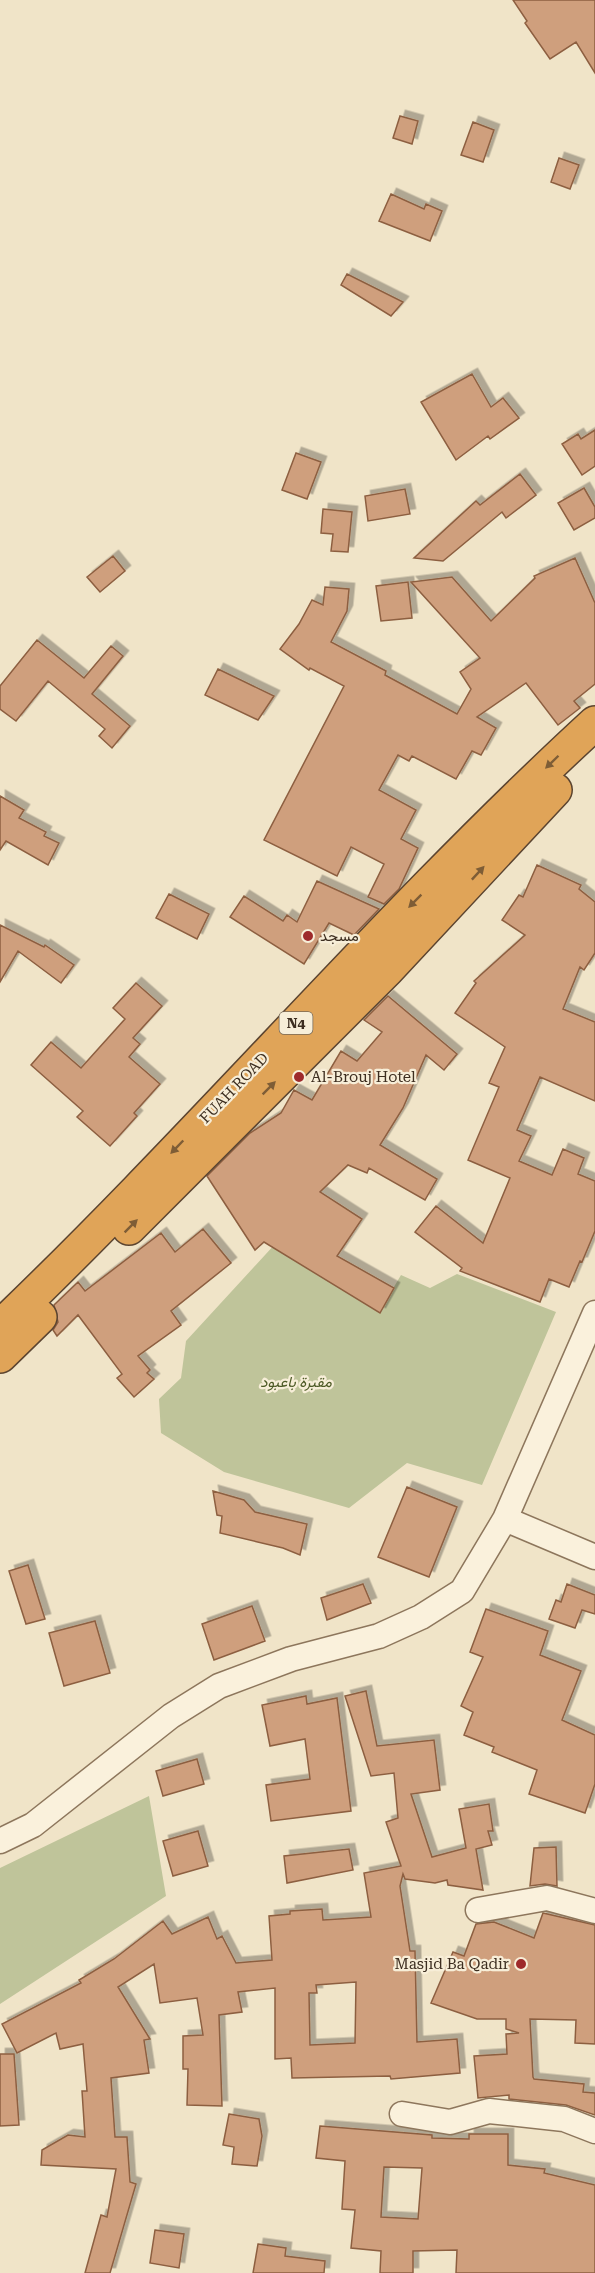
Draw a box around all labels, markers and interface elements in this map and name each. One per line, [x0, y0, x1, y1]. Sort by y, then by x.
one-way arrow [546, 755, 560, 769]
one-way arrow [471, 866, 484, 881]
one-way arrow [408, 894, 422, 909]
place label: مسجد [320, 927, 359, 945]
marker: مسجد [301, 929, 315, 943]
road number: N4 [280, 1012, 312, 1034]
street label: FUAH ROAD [196, 1049, 272, 1127]
place label: Al-Brouj Hotel [311, 1068, 416, 1086]
marker: Al-Brouj Hotel [292, 1070, 306, 1084]
one-way arrow [262, 1081, 276, 1096]
one-way arrow [170, 1139, 184, 1154]
one-way arrow [124, 1220, 138, 1234]
park label: مقبرة باعبود [260, 1373, 333, 1391]
place label: Masjid Ba Qadir [395, 1955, 509, 1973]
marker: Masjid Ba Qadir [514, 1957, 528, 1971]

